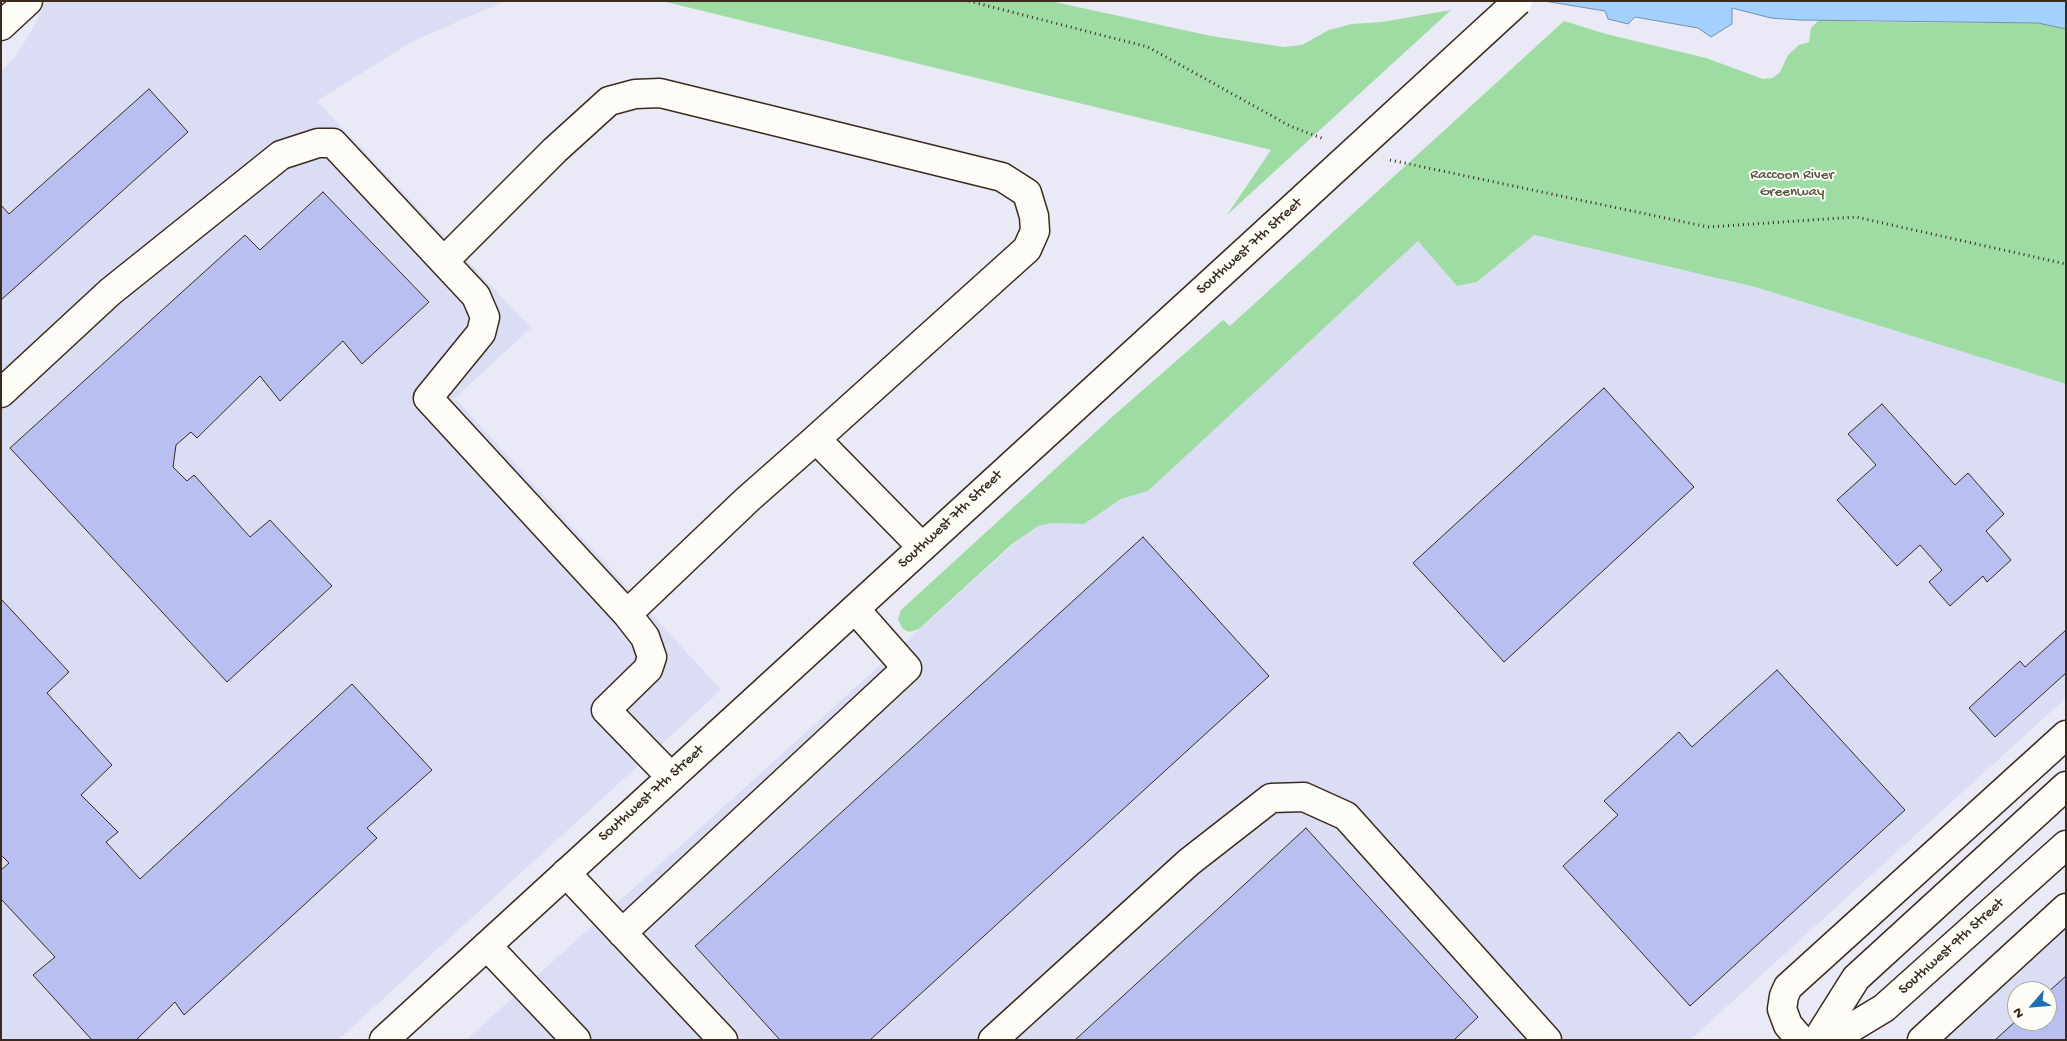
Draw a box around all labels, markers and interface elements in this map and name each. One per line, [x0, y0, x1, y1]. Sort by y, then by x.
park label: Raccoon River Greenway [1750, 167, 1834, 202]
street label: Southwest 7th Street [1193, 195, 1307, 299]
street label: Southwest 7th Street [895, 467, 1007, 573]
street label: Southwest 7th Street [595, 742, 709, 846]
street label: Southwest 9th Street [1896, 895, 2008, 999]
north arrow [2007, 981, 2057, 1031]
text: N [2009, 1005, 2029, 1021]

